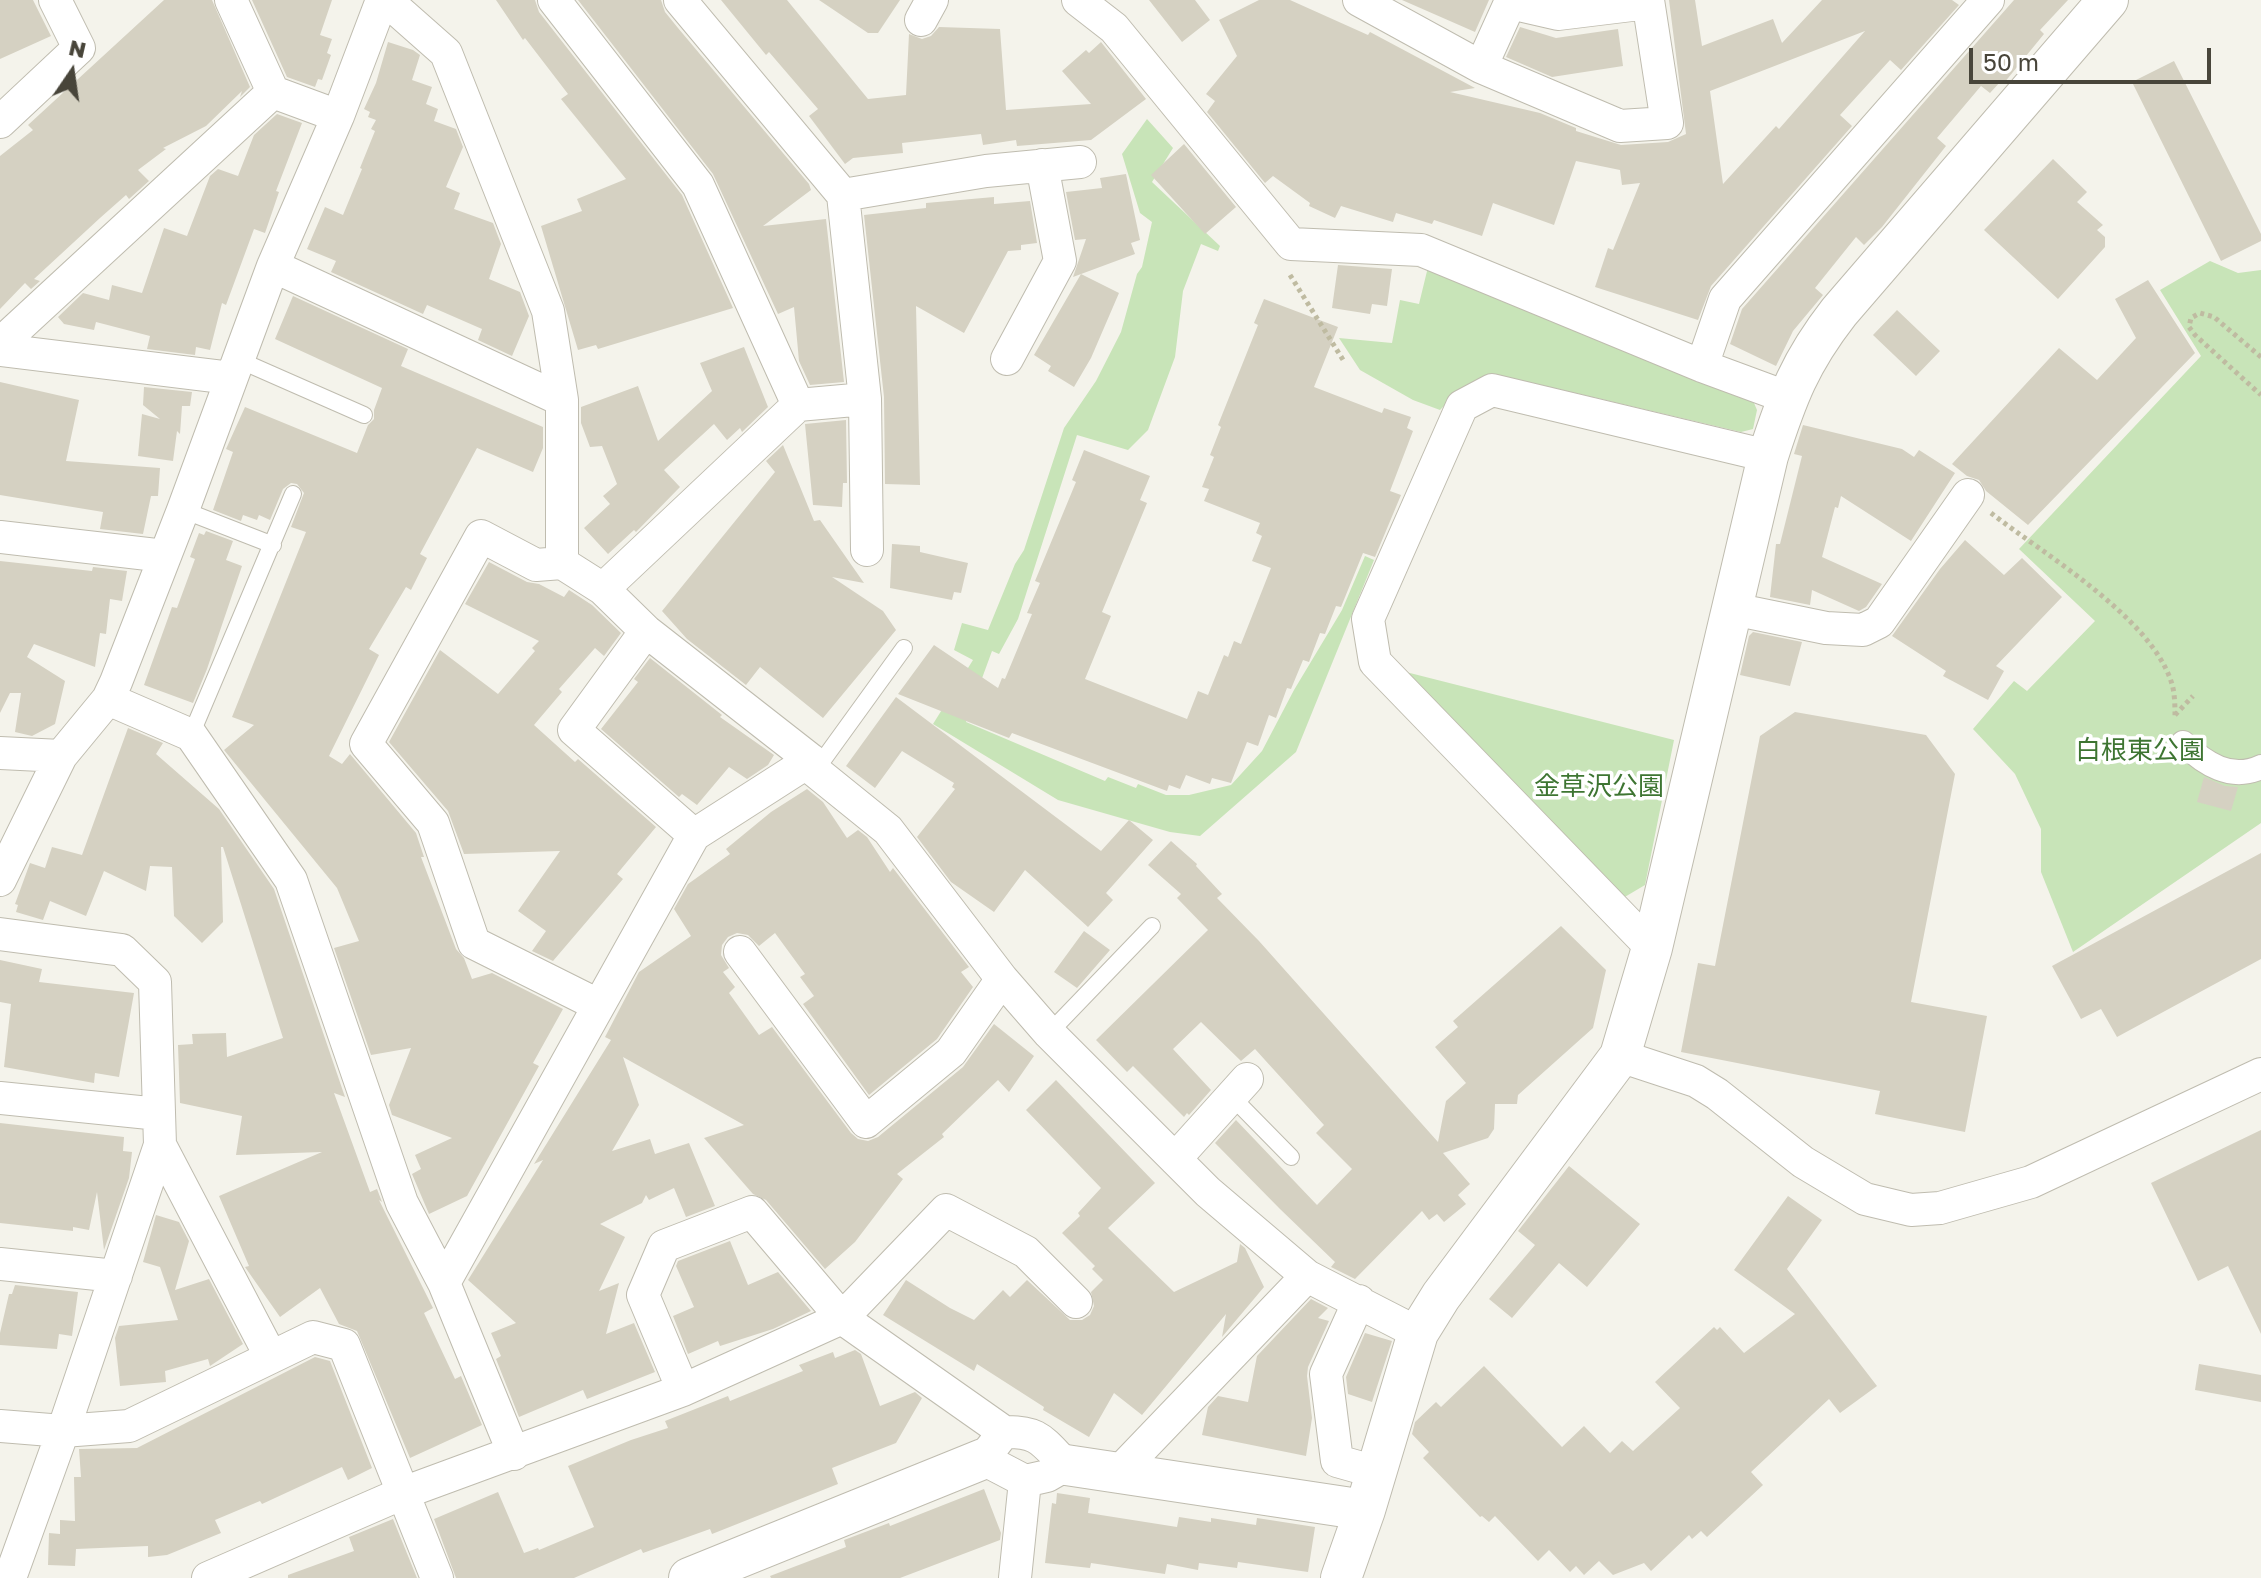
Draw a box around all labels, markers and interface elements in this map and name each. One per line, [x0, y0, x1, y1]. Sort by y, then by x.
north arrow [32, 32, 112, 112]
scale bar [1973, 32, 2215, 82]
text: N [66, 33, 89, 63]
text: 50 m [1983, 47, 2039, 76]
park label: 白根東公園 [2075, 735, 2205, 767]
park label: 金草沢公園 [1534, 771, 1664, 803]

